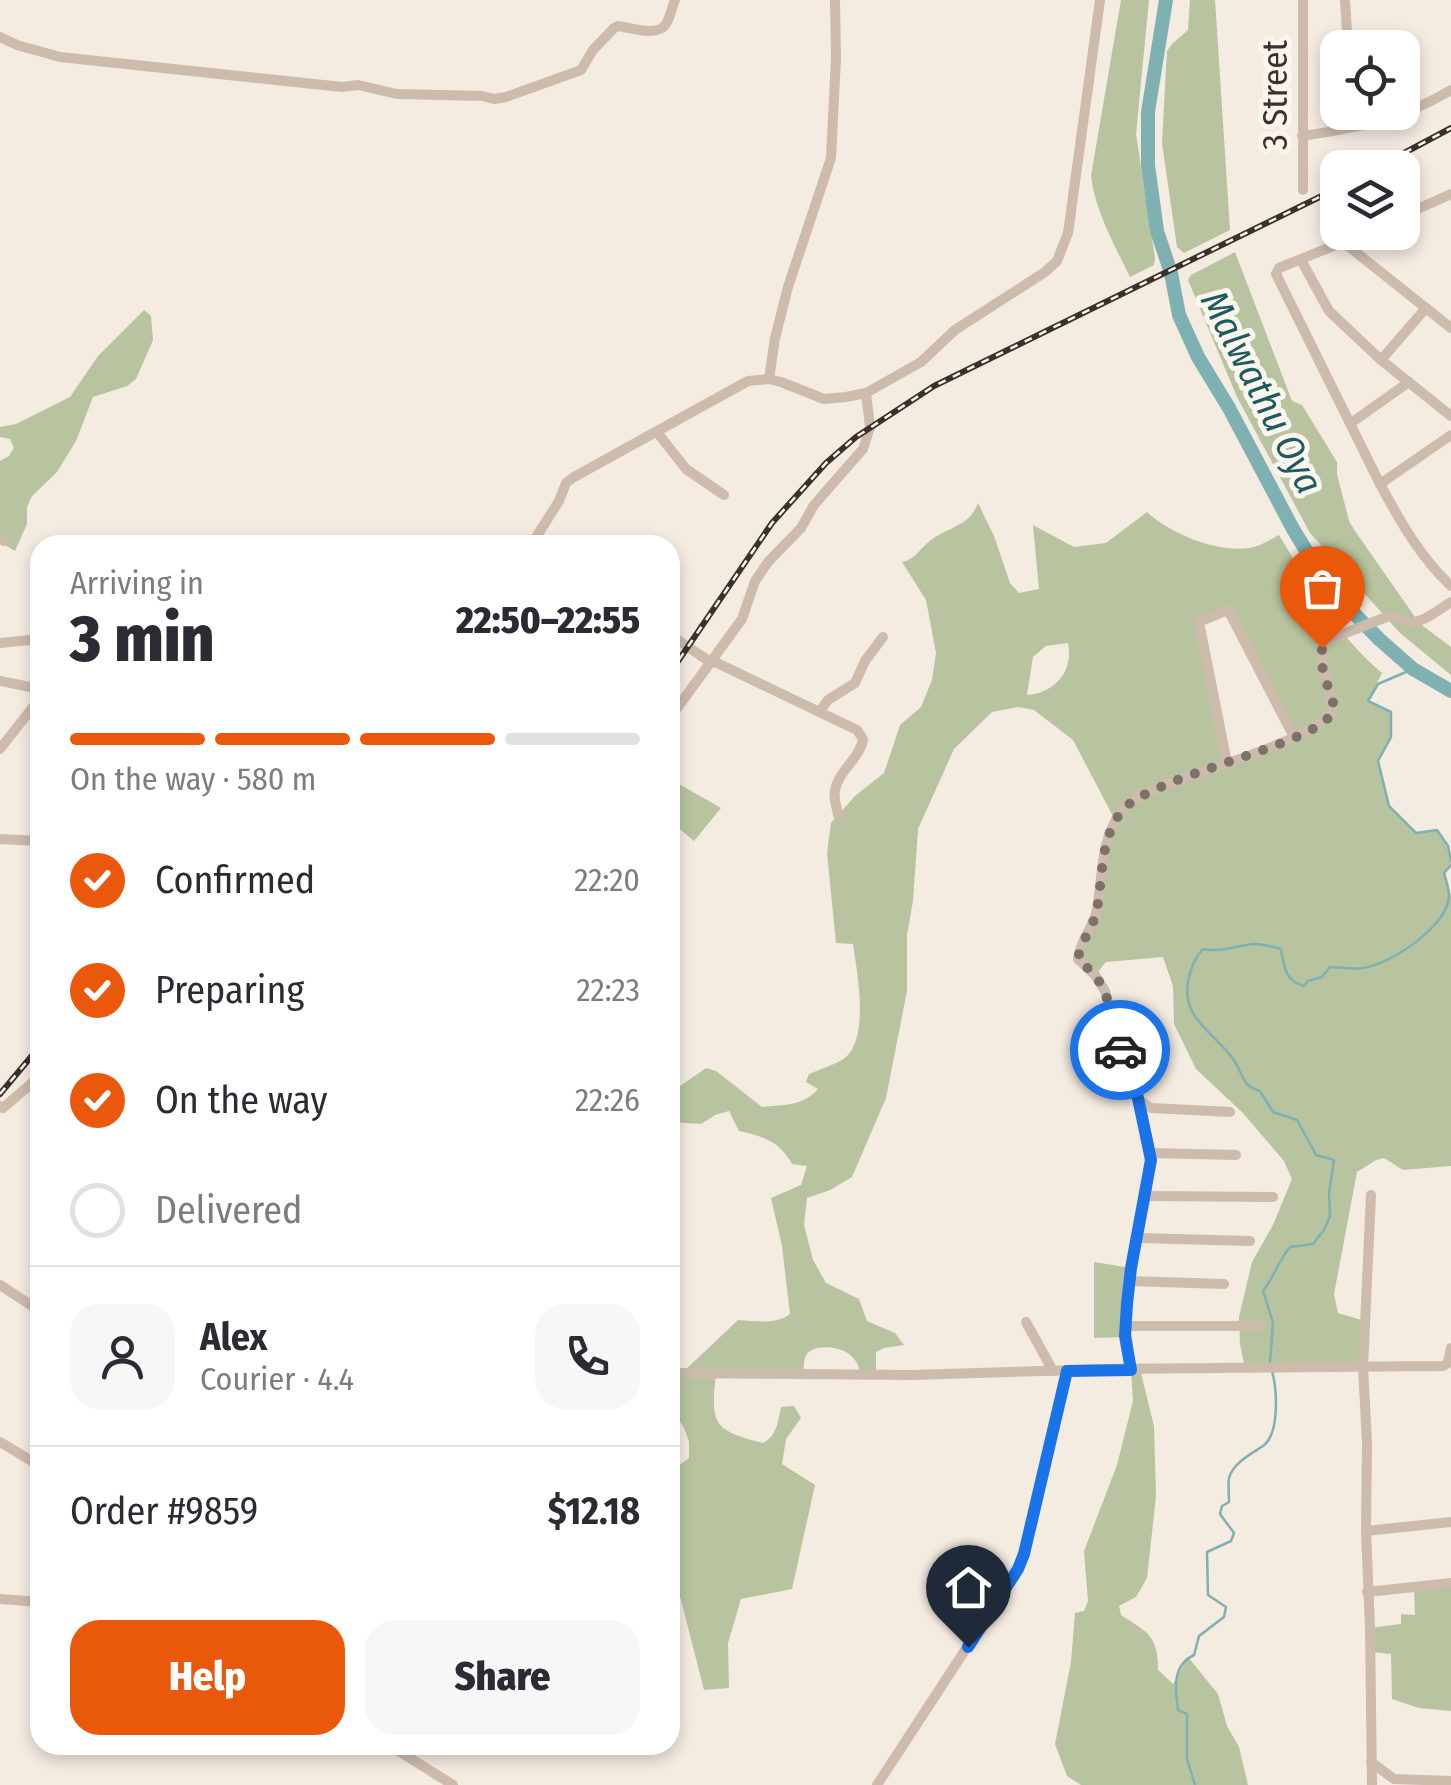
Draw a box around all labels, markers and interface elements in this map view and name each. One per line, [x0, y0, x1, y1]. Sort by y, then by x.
map controls [1320, 30, 1420, 250]
button: locate [1320, 30, 1420, 130]
street label: 3 Street [1254, 39, 1296, 150]
button: layers [1320, 150, 1420, 250]
water label: Malwathu Oya [1191, 283, 1333, 501]
pin [1280, 546, 1365, 649]
icon: bag [1295, 561, 1350, 616]
text: Arriving in [70, 564, 204, 602]
text: 22:50–22:55 [456, 597, 640, 643]
text: 3 min [70, 600, 215, 678]
text: On the way · 580 m [70, 760, 316, 798]
icon: check [70, 853, 125, 908]
text: Confirmed [155, 857, 315, 903]
text: 22:20 [574, 861, 640, 899]
icon: check [70, 963, 125, 1018]
text: Preparing [155, 967, 304, 1013]
text: 22:23 [577, 971, 640, 1009]
courier [1070, 1000, 1170, 1100]
icon: car [1093, 1023, 1148, 1078]
icon: check [70, 1073, 125, 1128]
text: On the way [155, 1077, 327, 1123]
text: 22:26 [575, 1081, 640, 1119]
text: Delivered [155, 1187, 302, 1233]
button: person [70, 1304, 175, 1409]
button: phone [535, 1304, 640, 1409]
text: Alex [200, 1314, 267, 1360]
text: Courier · 4.4 [200, 1360, 354, 1398]
text: Order #9859 [70, 1488, 258, 1534]
text: $12.18 [548, 1488, 640, 1534]
pin [926, 1545, 1011, 1648]
icon: home [941, 1560, 996, 1615]
button: Help [70, 1620, 345, 1735]
button: Share [365, 1620, 640, 1735]

